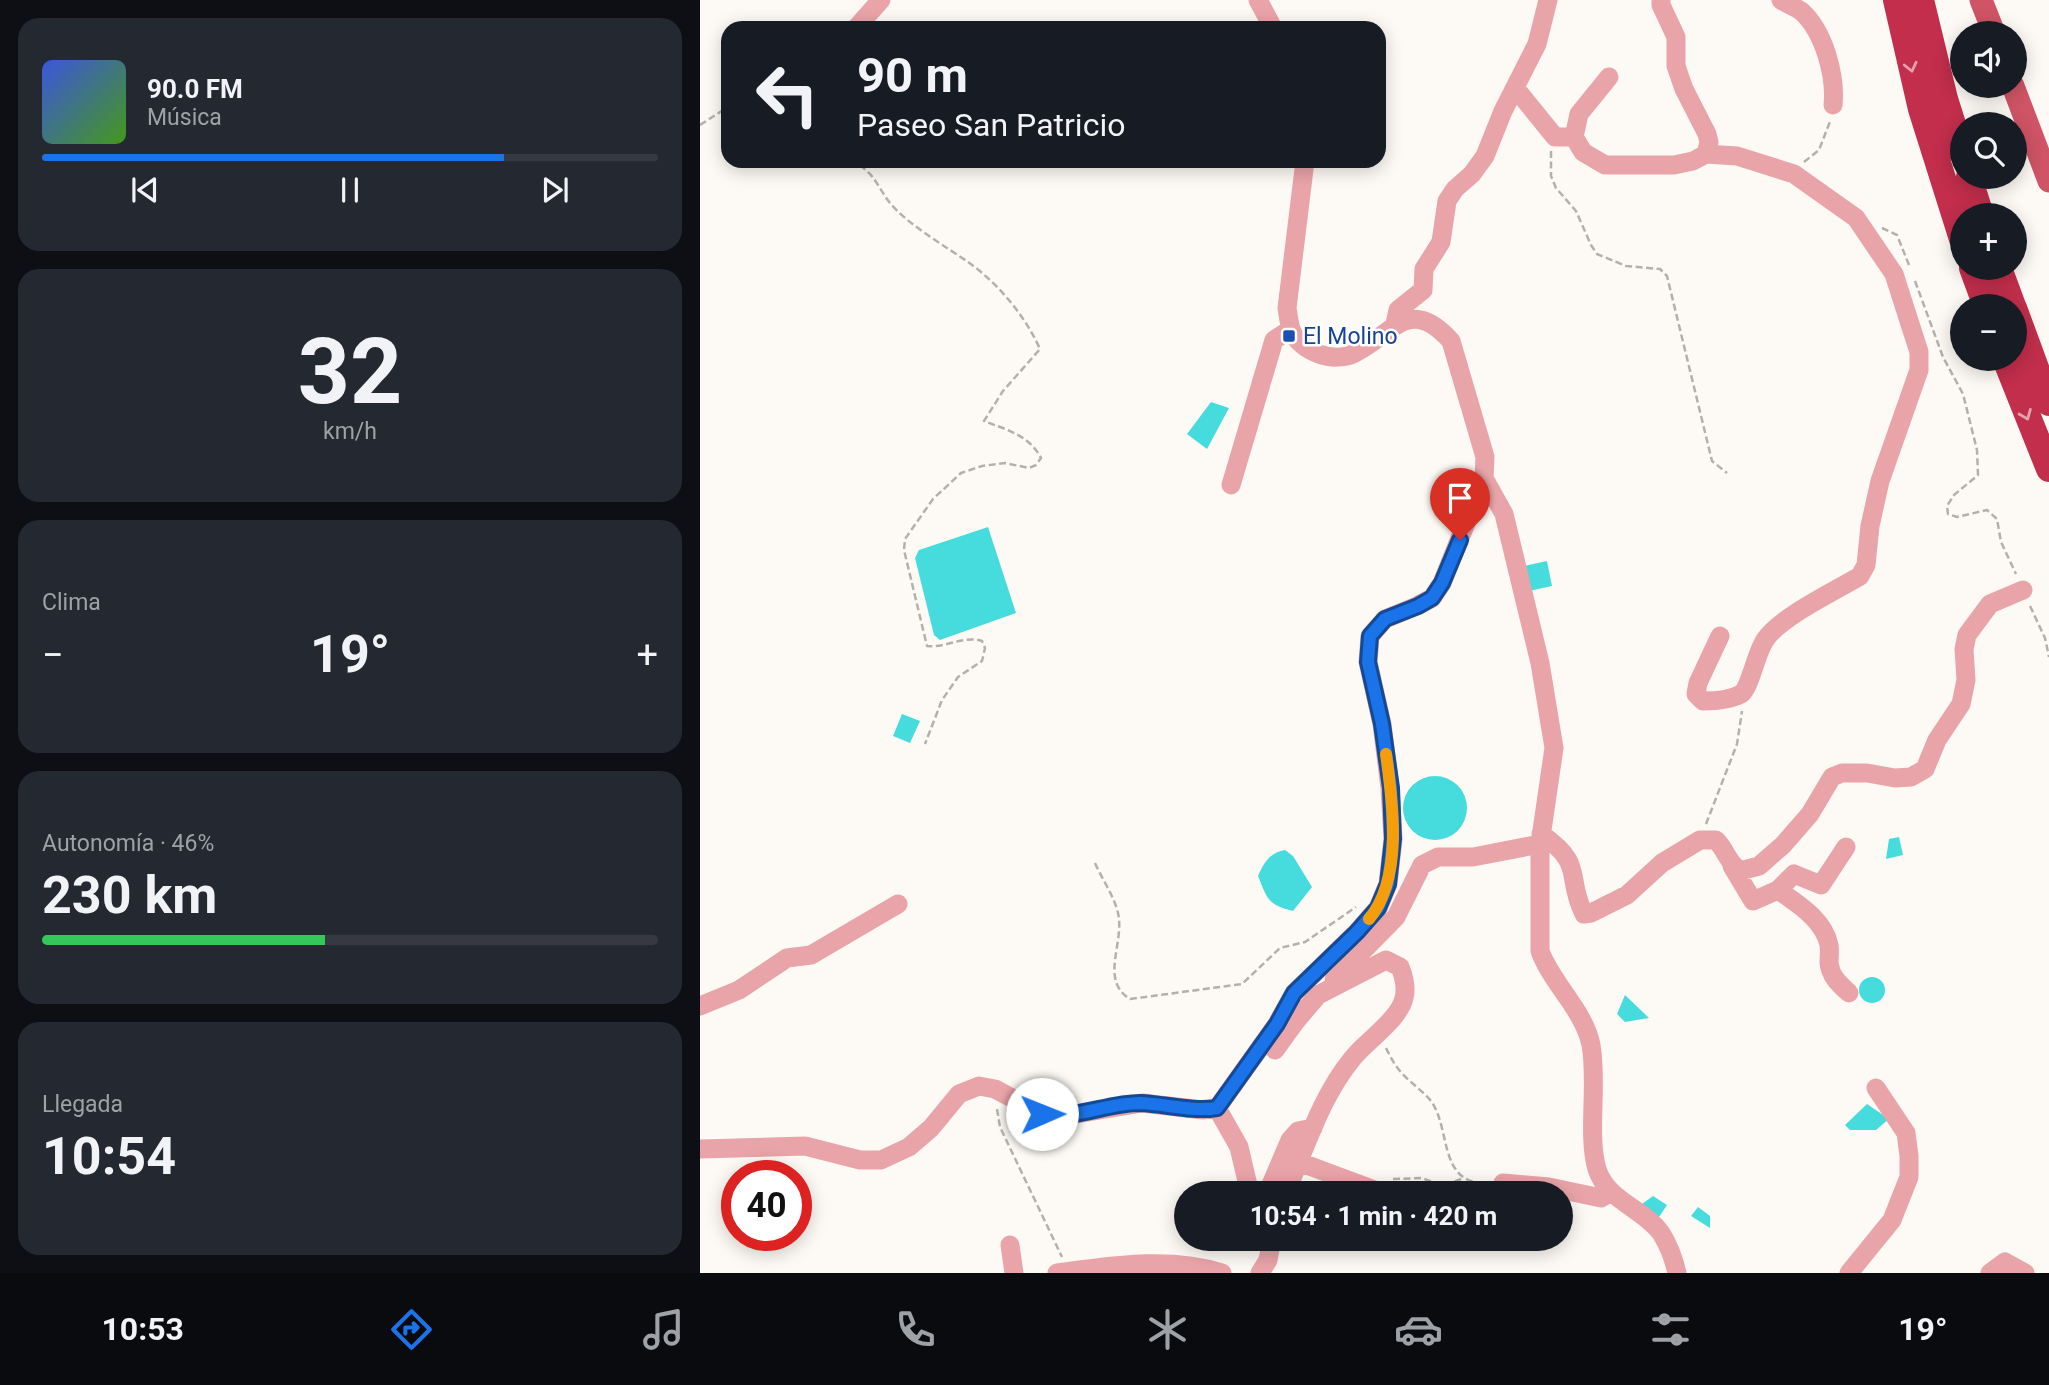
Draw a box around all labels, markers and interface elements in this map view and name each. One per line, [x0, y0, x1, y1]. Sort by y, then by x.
map controls [1950, 21, 2027, 371]
button: sound [1950, 21, 2027, 98]
text: 90 m [857, 47, 968, 104]
icon: left [742, 49, 833, 140]
one-way arrow [1903, 61, 1918, 73]
text: 90.0 FM [147, 74, 243, 104]
text: Música [147, 104, 222, 131]
text: Paseo San Patricio [857, 106, 1125, 144]
button: search [1950, 112, 2027, 189]
icon: previous [126, 171, 164, 209]
icon: pause [331, 171, 369, 209]
icon: next [536, 171, 574, 209]
button: + [1950, 203, 2027, 280]
button: − [1950, 294, 2027, 371]
text: 32 [298, 319, 402, 425]
place label: El Molino [1303, 323, 1398, 350]
marker: El Molino [1281, 328, 1297, 344]
one-way arrow [2017, 408, 2031, 420]
text: km/h [323, 418, 377, 445]
pin [1430, 468, 1490, 540]
icon: arrive [1441, 479, 1479, 517]
text: Clima [42, 589, 101, 616]
text: 19° [310, 624, 390, 685]
text: − [42, 633, 64, 677]
text: + [636, 633, 658, 677]
text: Autonomía · 46% [42, 830, 214, 857]
text: 230 km [42, 865, 217, 926]
position arrow [1005, 1077, 1079, 1151]
text: Llegada [42, 1091, 123, 1118]
text: 10:54 [42, 1126, 176, 1187]
speed limit sign: 40 [721, 1160, 812, 1251]
text: 10:54 · 1 min · 420 m [1250, 1201, 1497, 1231]
icon: directions [387, 1305, 436, 1354]
icon: music [639, 1305, 688, 1354]
icon: phone [891, 1305, 940, 1354]
icon: climate [1143, 1305, 1192, 1354]
icon: car [1394, 1305, 1443, 1354]
icon: filters [1646, 1305, 1695, 1354]
text: 10:53 [101, 1310, 184, 1348]
text: 19° [1898, 1310, 1947, 1348]

